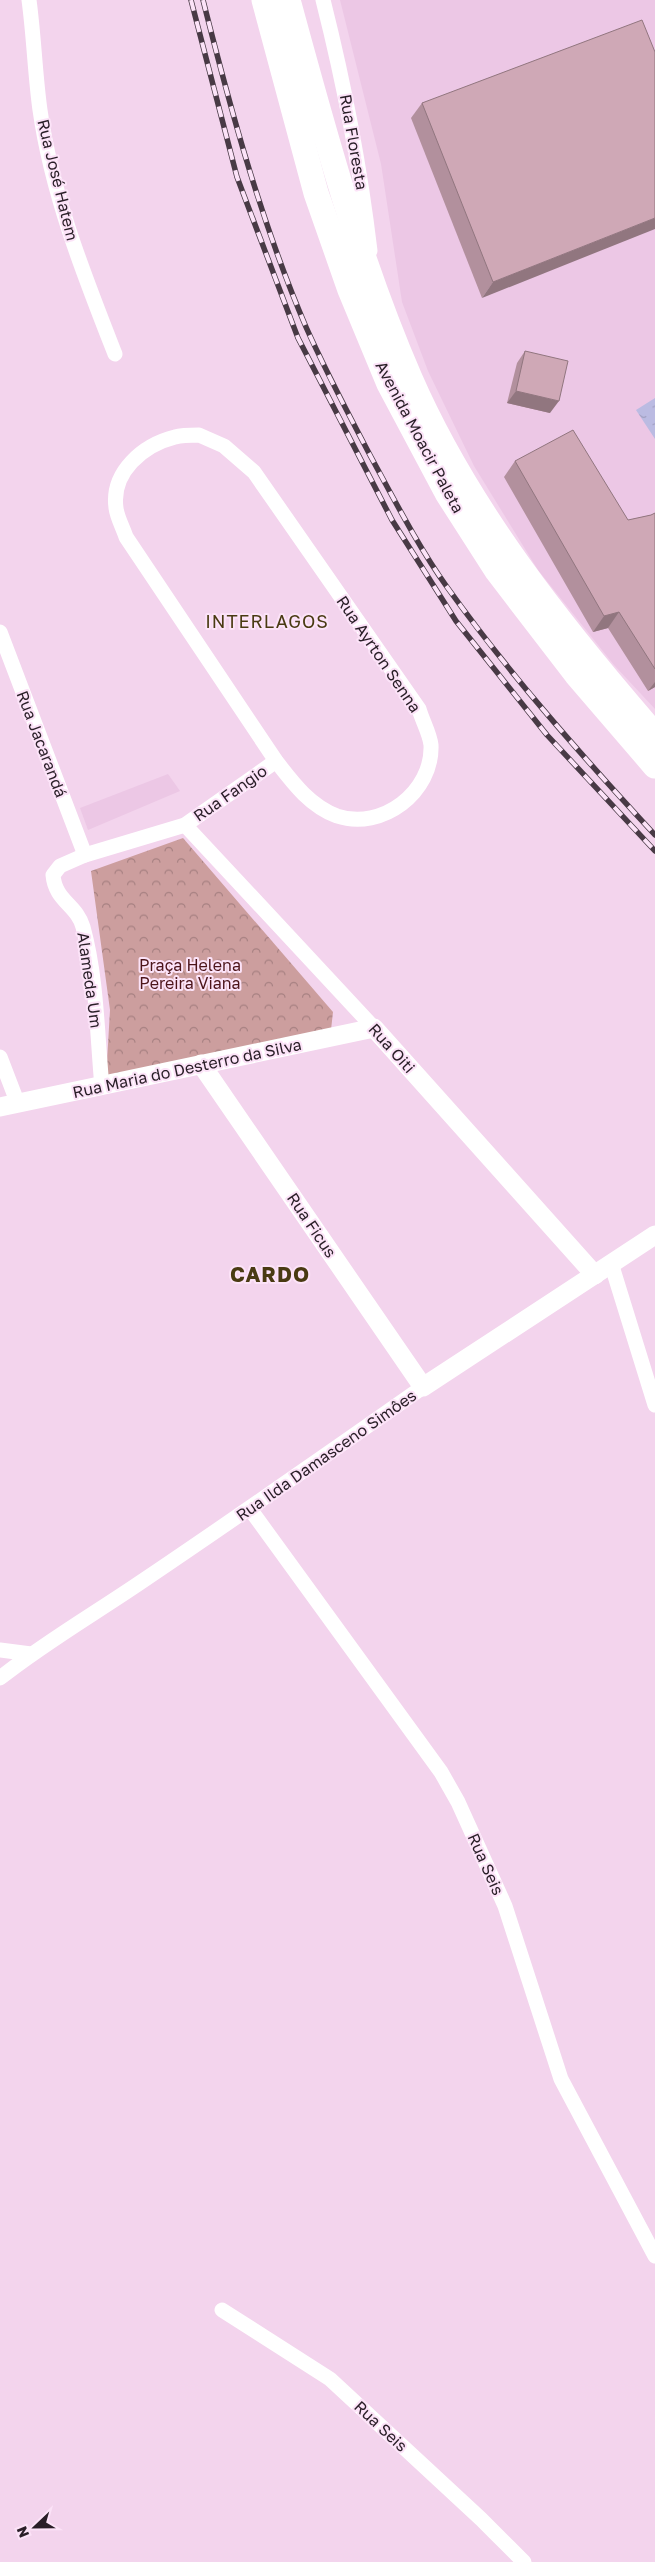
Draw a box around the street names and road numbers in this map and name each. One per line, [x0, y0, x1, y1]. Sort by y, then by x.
street label: Rua Floresta [336, 93, 372, 191]
street label: Rua José Hatem [33, 117, 83, 243]
street label: Avenida Moacir Paleta [371, 358, 469, 516]
street label: Rua Ayrton Senna [333, 592, 425, 716]
street label: Rua Jacarandá [12, 688, 72, 800]
street label: Rua Fangio [189, 760, 271, 826]
street label: Alameda Um [73, 931, 107, 1029]
street label: Rua Oiti [364, 1019, 420, 1077]
street label: Rua Maria do Desterro da Silva [71, 1034, 303, 1102]
street label: Rua Ficus [283, 1189, 341, 1261]
street label: Rua Ilda Damasceno Simôes [232, 1385, 420, 1525]
street label: Rua Seis [464, 1830, 508, 1898]
street label: Rua Seis [350, 2396, 412, 2456]

